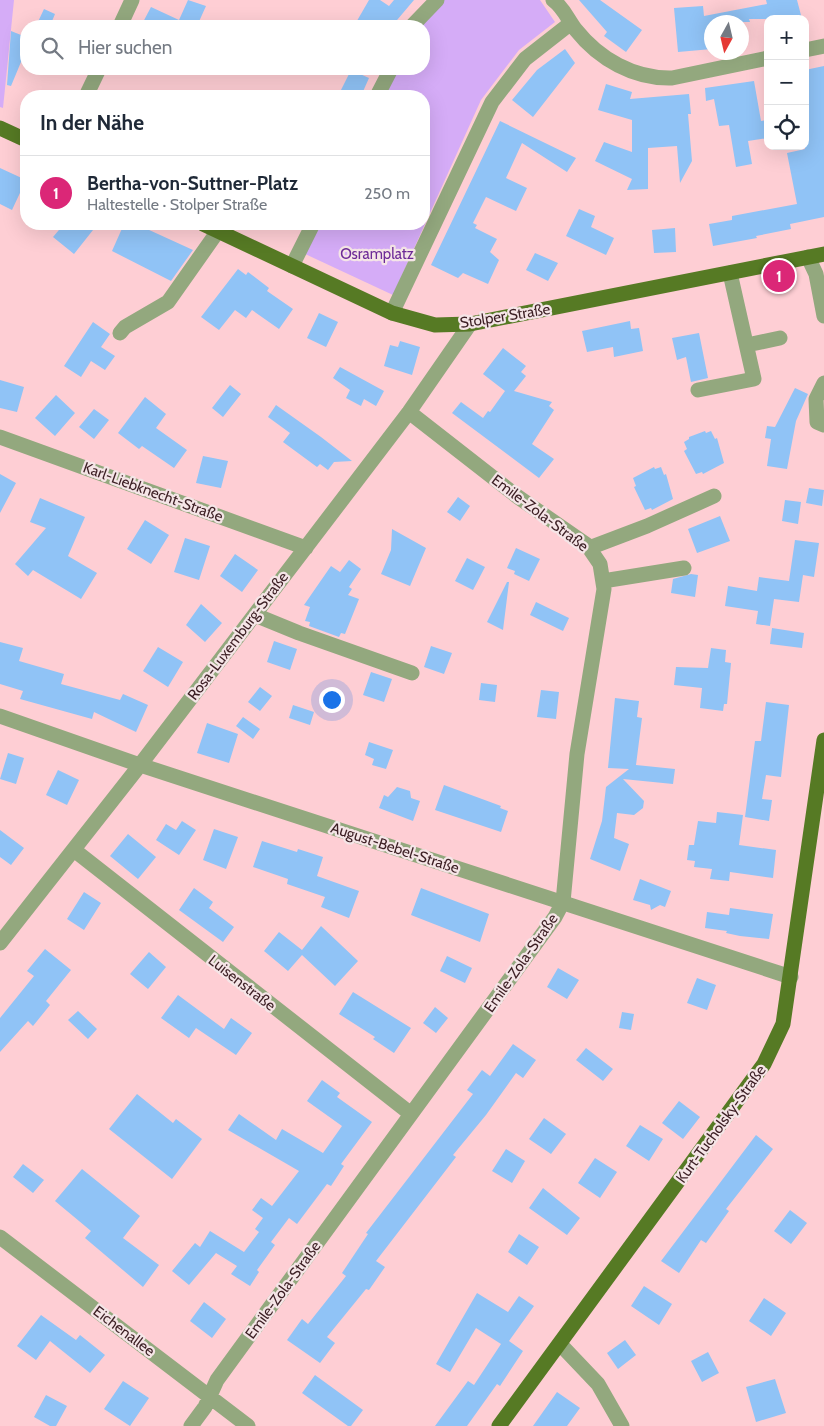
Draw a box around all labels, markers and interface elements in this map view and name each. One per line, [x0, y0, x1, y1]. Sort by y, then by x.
north arrow [704, 15, 749, 60]
map controls [764, 15, 809, 150]
button: + [764, 15, 809, 60]
search box [20, 20, 430, 75]
icon: search [38, 34, 66, 62]
text: Hier suchen [78, 36, 172, 59]
button: − [764, 60, 809, 105]
button: locate [764, 105, 809, 150]
text: In der Nähe [40, 110, 144, 135]
text: Bertha-von-Suttner-Platz [87, 172, 298, 195]
text: 1 [53, 184, 59, 203]
text: 250 m [364, 184, 410, 203]
text: Haltestelle · Stolper Straße [87, 195, 267, 214]
park label: Osramplatz [340, 245, 414, 263]
pin: 1 [763, 257, 795, 295]
street label: Stolper Straße [459, 300, 552, 332]
street label: Karl-Liebknecht-Straße [81, 458, 226, 526]
street label: Emile-Zola-Straße [488, 471, 592, 555]
street label: Rosa-Luxemburg-Straße [184, 568, 292, 704]
your location [319, 687, 345, 713]
street label: August-Bebel-Straße [329, 819, 462, 877]
street label: Emile-Zola-Straße [480, 910, 562, 1016]
street label: Luisenstraße [205, 951, 279, 1015]
street label: Kurt-Tucholsky-Straße [672, 1061, 770, 1186]
street label: Emile-Zola-Straße [242, 1237, 325, 1342]
street label: Eichenallee [90, 1302, 159, 1360]

